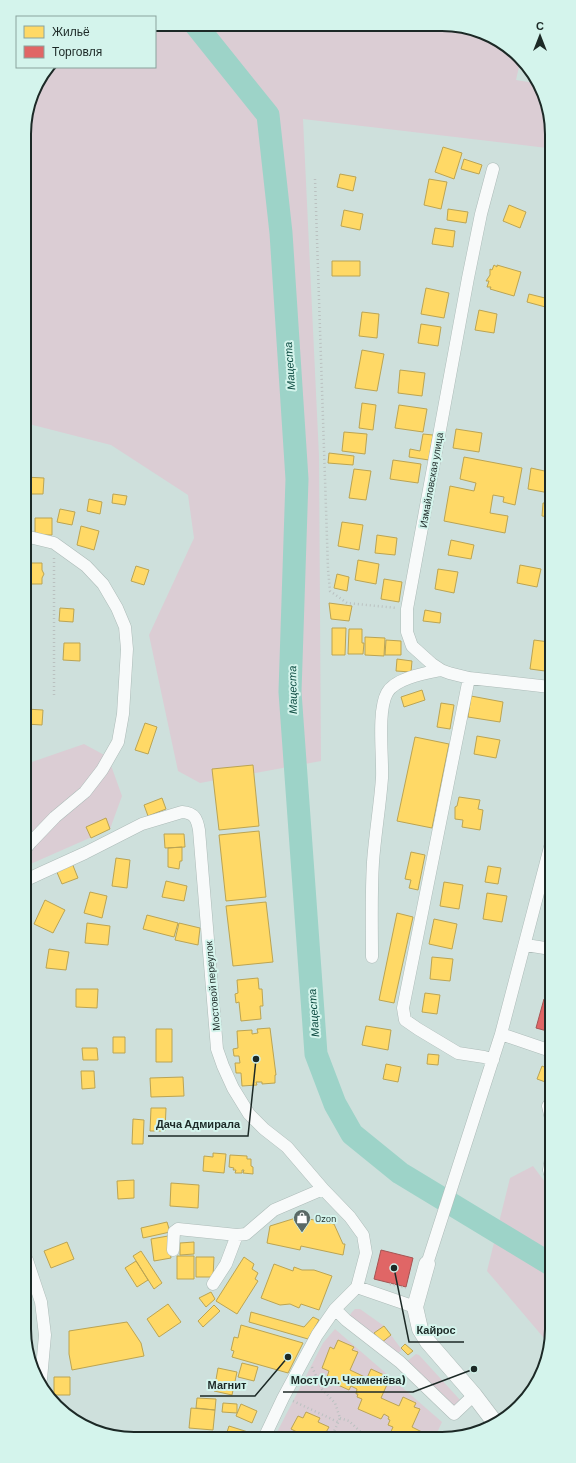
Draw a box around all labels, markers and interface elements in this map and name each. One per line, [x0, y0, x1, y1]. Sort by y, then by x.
legend [16, 16, 156, 68]
north arrow [520, 16, 560, 56]
text: С [536, 19, 544, 32]
text: Жильё [52, 24, 90, 38]
text: Торговля [52, 44, 102, 59]
water label: Мацеста [281, 341, 297, 391]
street label: Измайловская улица [417, 431, 445, 529]
water label: Мацеста [285, 666, 299, 714]
street label: Мостовой переулок [202, 940, 222, 1031]
water label: Мацеста [305, 988, 321, 1038]
callout: Дача Адмирала [148, 1113, 248, 1136]
text: Дача Адмирала [156, 1117, 241, 1130]
shop icon: Ozon [292, 1208, 312, 1233]
place label: Ozon [315, 1212, 337, 1224]
callout: Кайрос [409, 1319, 464, 1342]
text: Кайрос [416, 1323, 456, 1336]
callout: Мост (ул. Чекменёва) [283, 1369, 413, 1392]
callout: Магнит [200, 1373, 255, 1396]
text: Мост (ул. Чекменёва) [291, 1373, 405, 1386]
text: Магнит [208, 1378, 247, 1391]

